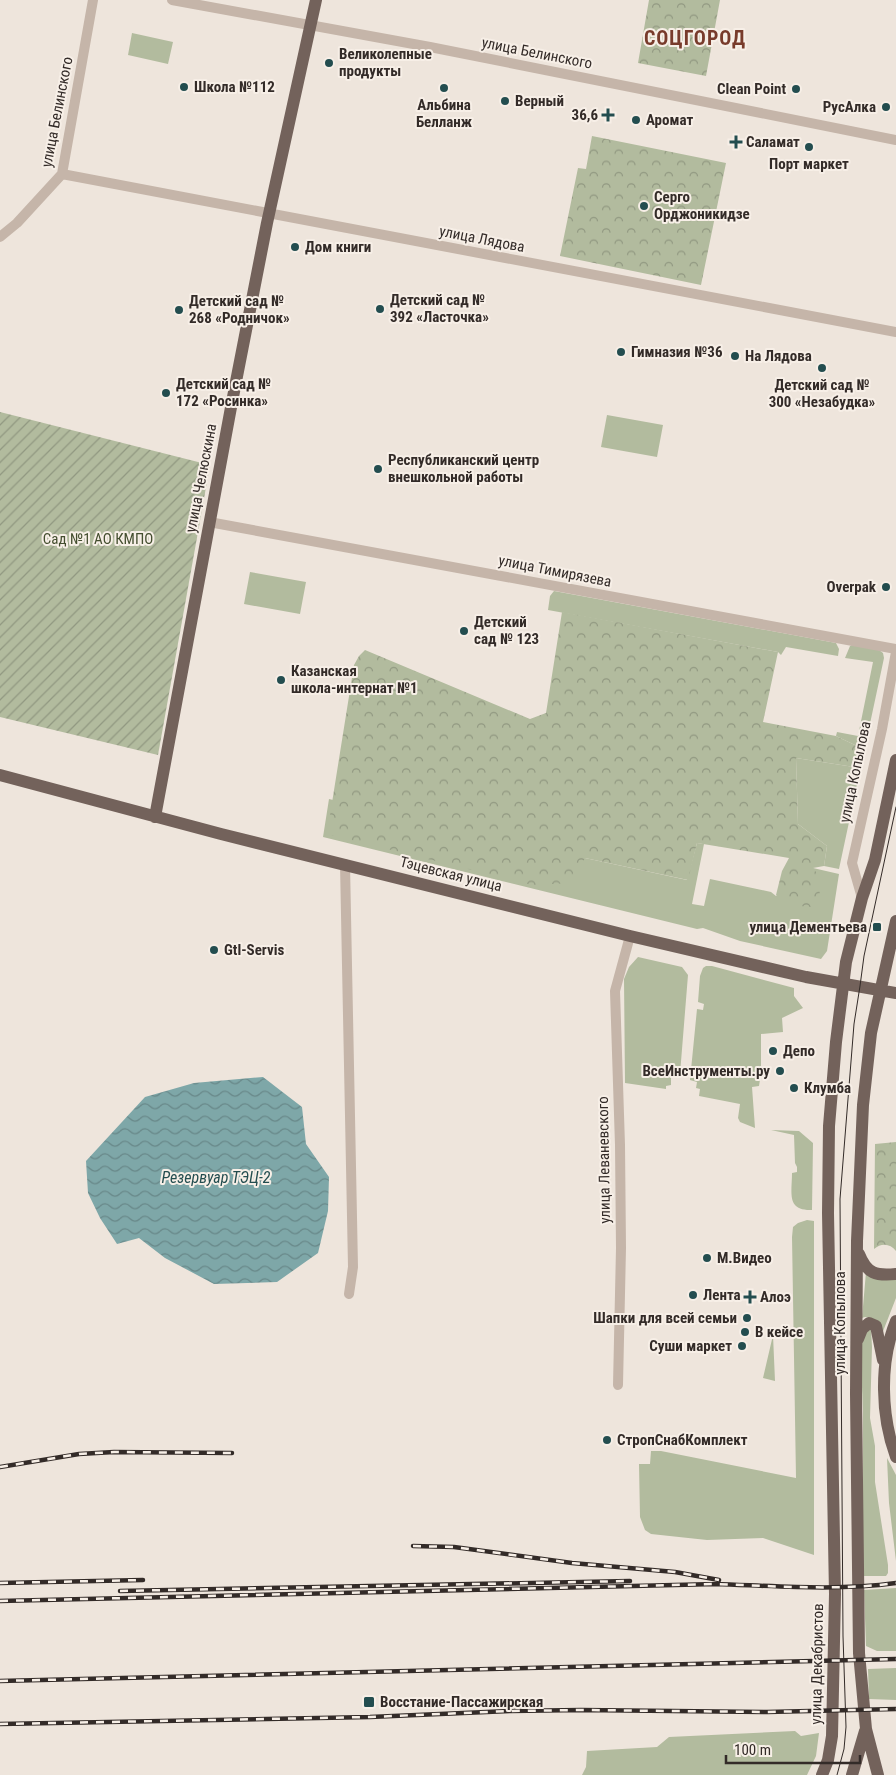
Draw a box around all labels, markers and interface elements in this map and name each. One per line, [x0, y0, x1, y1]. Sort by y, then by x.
district label: СОЦГОРОД [644, 26, 746, 50]
street label: улица Белинского [480, 33, 594, 73]
place label: Великолепные продукты [339, 45, 432, 80]
street label: улица Белинского [37, 55, 77, 169]
marker: Великолепные продукты [323, 57, 335, 69]
place label: Школа №112 [194, 78, 275, 96]
place label: Clean Point [717, 80, 786, 98]
marker: Школа №112 [178, 81, 190, 93]
marker: Альбина Белланж [438, 82, 450, 94]
marker: Clean Point [790, 83, 802, 95]
place label: Верный [515, 92, 564, 110]
marker: Верный [499, 95, 511, 107]
place label: Альбина Белланж [416, 96, 472, 131]
place label: РусАлка [823, 98, 876, 116]
marker: РусАлка [880, 101, 892, 113]
place label: 36,6 [572, 106, 598, 124]
marker: 36,6 [602, 109, 614, 121]
place label: Аромат [646, 111, 693, 129]
marker: Аромат [630, 114, 642, 126]
place label: Саламат [746, 133, 800, 151]
marker: Саламат [730, 136, 742, 148]
marker: Порт маркет [803, 141, 815, 153]
place label: Порт маркет [769, 155, 849, 173]
place label: Серго Орджоникидзе [654, 188, 750, 223]
marker: Серго Орджоникидзе [638, 200, 650, 212]
street label: улица Лядова [438, 222, 526, 256]
place label: Дом книги [305, 238, 371, 256]
marker: Дом книги [289, 241, 301, 253]
place label: Детский сад № 392 «Ласточка» [390, 291, 489, 326]
place label: Детский сад № 268 «Родничок» [189, 292, 290, 327]
marker: Детский сад № 392 «Ласточка» [374, 303, 386, 315]
marker: Детский сад № 268 «Родничок» [173, 304, 185, 316]
place label: Гимназия №36 [631, 343, 723, 361]
marker: Гимназия №36 [615, 346, 627, 358]
place label: На Лядова [745, 347, 812, 365]
marker: На Лядова [729, 350, 741, 362]
marker: Детский сад № 300 «Незабудка» [816, 362, 828, 374]
place label: Детский сад № 172 «Росинка» [176, 375, 271, 410]
place label: Детский сад № 300 «Незабудка» [769, 376, 876, 411]
marker: Детский сад № 172 «Росинка» [160, 387, 172, 399]
street label: улица Челюскина [182, 422, 220, 534]
place label: Республиканский центр внешкольной работы [388, 451, 539, 486]
marker: Республиканский центр внешкольной работы [372, 463, 384, 475]
park label: Сад №1 АО КМПО [43, 530, 153, 548]
street label: улица Тимирязева [497, 551, 613, 591]
place label: Overpak [827, 578, 877, 596]
marker: Overpak [880, 581, 892, 593]
place label: Детский сад № 123 [474, 613, 539, 648]
marker: Детский сад № 123 [458, 625, 470, 637]
place label: Казанская школа-интернат №1 [291, 662, 418, 697]
marker: Казанская школа-интернат №1 [275, 674, 287, 686]
street label: улица Копылова [835, 720, 875, 824]
street label: Тэцевская улица [398, 853, 504, 895]
place label: улица Дементьева [749, 918, 867, 936]
marker: улица Дементьева [871, 921, 883, 933]
place label: Gtl-Servis [224, 941, 284, 959]
marker: Gtl-Servis [208, 944, 220, 956]
place label: Депо [783, 1042, 815, 1060]
marker: Депо [767, 1045, 779, 1057]
place label: ВсеИнструменты.ру [642, 1062, 770, 1080]
marker: ВсеИнструменты.ру [774, 1065, 786, 1077]
place label: Клумба [804, 1079, 851, 1097]
marker: Клумба [788, 1082, 800, 1094]
street label: улица Леваневского [594, 1096, 614, 1224]
water label: Резервуар ТЭЦ-2 [162, 1168, 271, 1187]
place label: М.Видео [717, 1249, 772, 1267]
marker: М.Видео [701, 1252, 713, 1264]
street label: улица Копылова [831, 1271, 849, 1375]
place label: Лента [703, 1286, 741, 1304]
place label: Алоэ [760, 1288, 791, 1306]
marker: Лента [687, 1289, 699, 1301]
marker: Алоэ [744, 1291, 756, 1303]
place label: Шапки для всей семьи [593, 1309, 737, 1327]
marker: Шапки для всей семьи [741, 1312, 753, 1324]
place label: В кейсе [755, 1323, 803, 1341]
marker: В кейсе [739, 1326, 751, 1338]
place label: Суши маркет [649, 1337, 732, 1355]
marker: Суши маркет [736, 1340, 748, 1352]
place label: СтропСнабКомплект [617, 1431, 748, 1449]
marker: СтропСнабКомплект [601, 1434, 613, 1446]
street label: улица Декабристов [807, 1603, 827, 1725]
place label: Восстание-Пассажирская [380, 1693, 543, 1711]
marker: Восстание-Пассажирская [362, 1695, 376, 1709]
scale bar [726, 1732, 860, 1764]
text: 100 m [734, 1741, 771, 1759]

